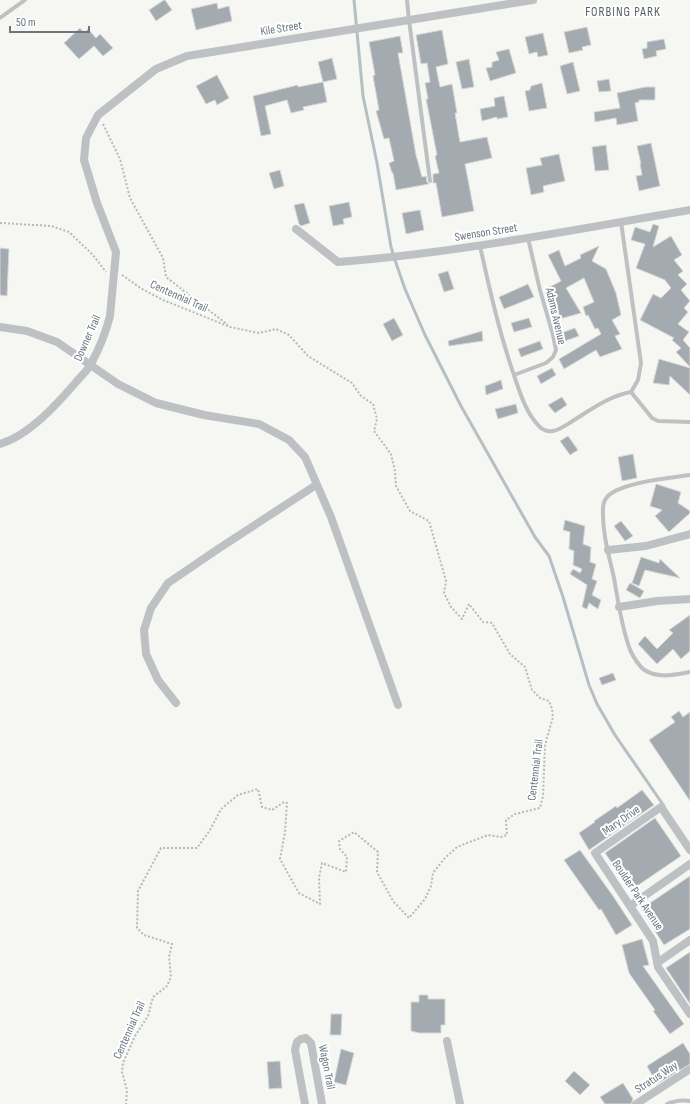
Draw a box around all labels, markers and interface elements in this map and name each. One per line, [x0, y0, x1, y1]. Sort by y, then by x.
district label: FORBING PARK [585, 4, 661, 20]
scale bar [10, 8, 89, 34]
text: 50 m [16, 15, 36, 30]
street label: Kile Street [259, 18, 303, 39]
street label: Swenson Street [454, 220, 519, 245]
street label: Centennial Trail [148, 277, 210, 316]
street label: Adams Avenue [541, 285, 569, 346]
street label: Downer Trail [71, 313, 104, 364]
street label: Centennial Trail [524, 739, 547, 802]
street label: Mary Drive [599, 802, 643, 839]
street label: Boulder Park Avenue [609, 857, 667, 933]
street label: Centennial Trail [110, 999, 149, 1061]
street label: Wagon Trail [315, 1043, 338, 1091]
street label: Stratus Way [632, 1058, 681, 1097]

